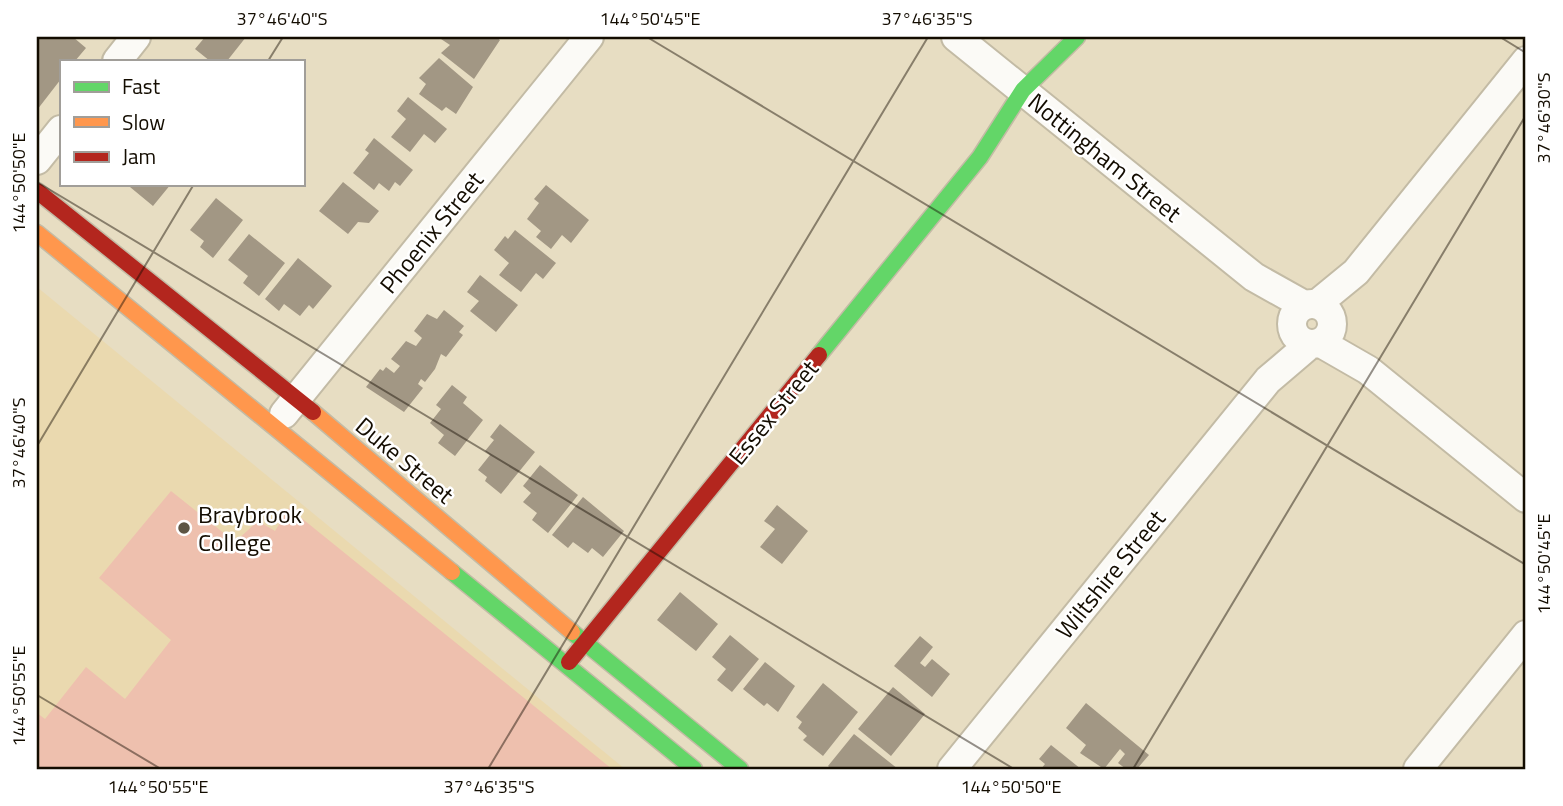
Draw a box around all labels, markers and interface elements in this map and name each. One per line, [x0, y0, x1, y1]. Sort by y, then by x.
text: 37°46'40"S [237, 5, 327, 32]
text: 144°50'45"E [599, 5, 701, 32]
text: 37°46'35"S [882, 5, 972, 32]
legend [60, 60, 304, 186]
text: Fast [122, 70, 161, 102]
text: 37°46'30"S [1530, 73, 1557, 163]
street label: Nottingham Street [1021, 84, 1190, 231]
text: Slow [122, 106, 165, 138]
text: 144°50'50"E [5, 132, 32, 234]
text: Jam [122, 140, 156, 172]
street label: Phoenix Street [370, 163, 492, 301]
street label: Essex Street [719, 351, 827, 472]
text: 37°46'40"S [5, 398, 32, 488]
street label: Duke Street [348, 408, 462, 512]
place label: Braybrook College [198, 496, 303, 560]
street label: Wiltshire Street [1047, 501, 1174, 646]
text: 144°50'45"E [1530, 513, 1557, 615]
marker: Braybrook College [176, 520, 192, 536]
text: 144°50'55"E [5, 645, 32, 747]
text: 144°50'55"E [107, 773, 209, 800]
text: 37°46'35"S [444, 773, 534, 800]
text: 144°50'50"E [960, 773, 1062, 800]

